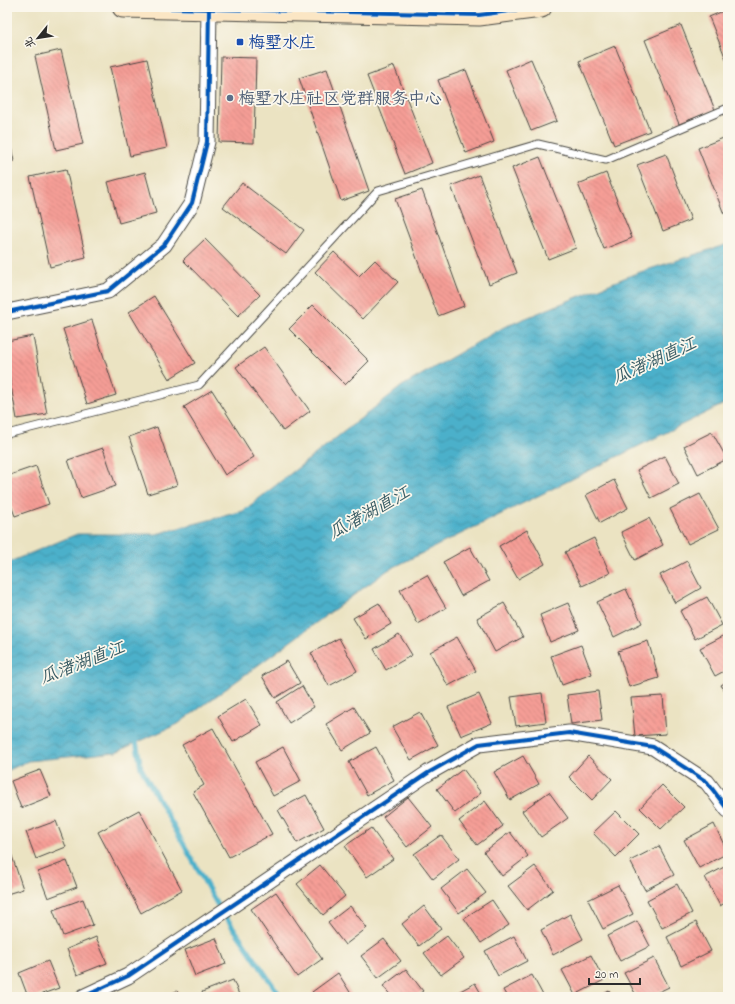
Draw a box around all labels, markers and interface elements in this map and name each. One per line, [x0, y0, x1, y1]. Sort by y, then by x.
north arrow [18, 18, 58, 58]
place label: 梅墅水庄 [248, 31, 316, 56]
text: 北 [21, 34, 40, 51]
marker: 梅墅水庄 [235, 37, 245, 47]
place label: 梅墅水庄社区党群服务中心 [238, 87, 442, 112]
marker: 梅墅水庄社区党群服务中心 [225, 93, 235, 103]
water label: 瓜渚湖直江 [608, 331, 702, 392]
water label: 瓜渚湖直江 [324, 480, 417, 547]
water label: 瓜渚湖直江 [36, 635, 130, 692]
scale bar [589, 960, 640, 986]
text: 20 m [595, 966, 618, 984]

